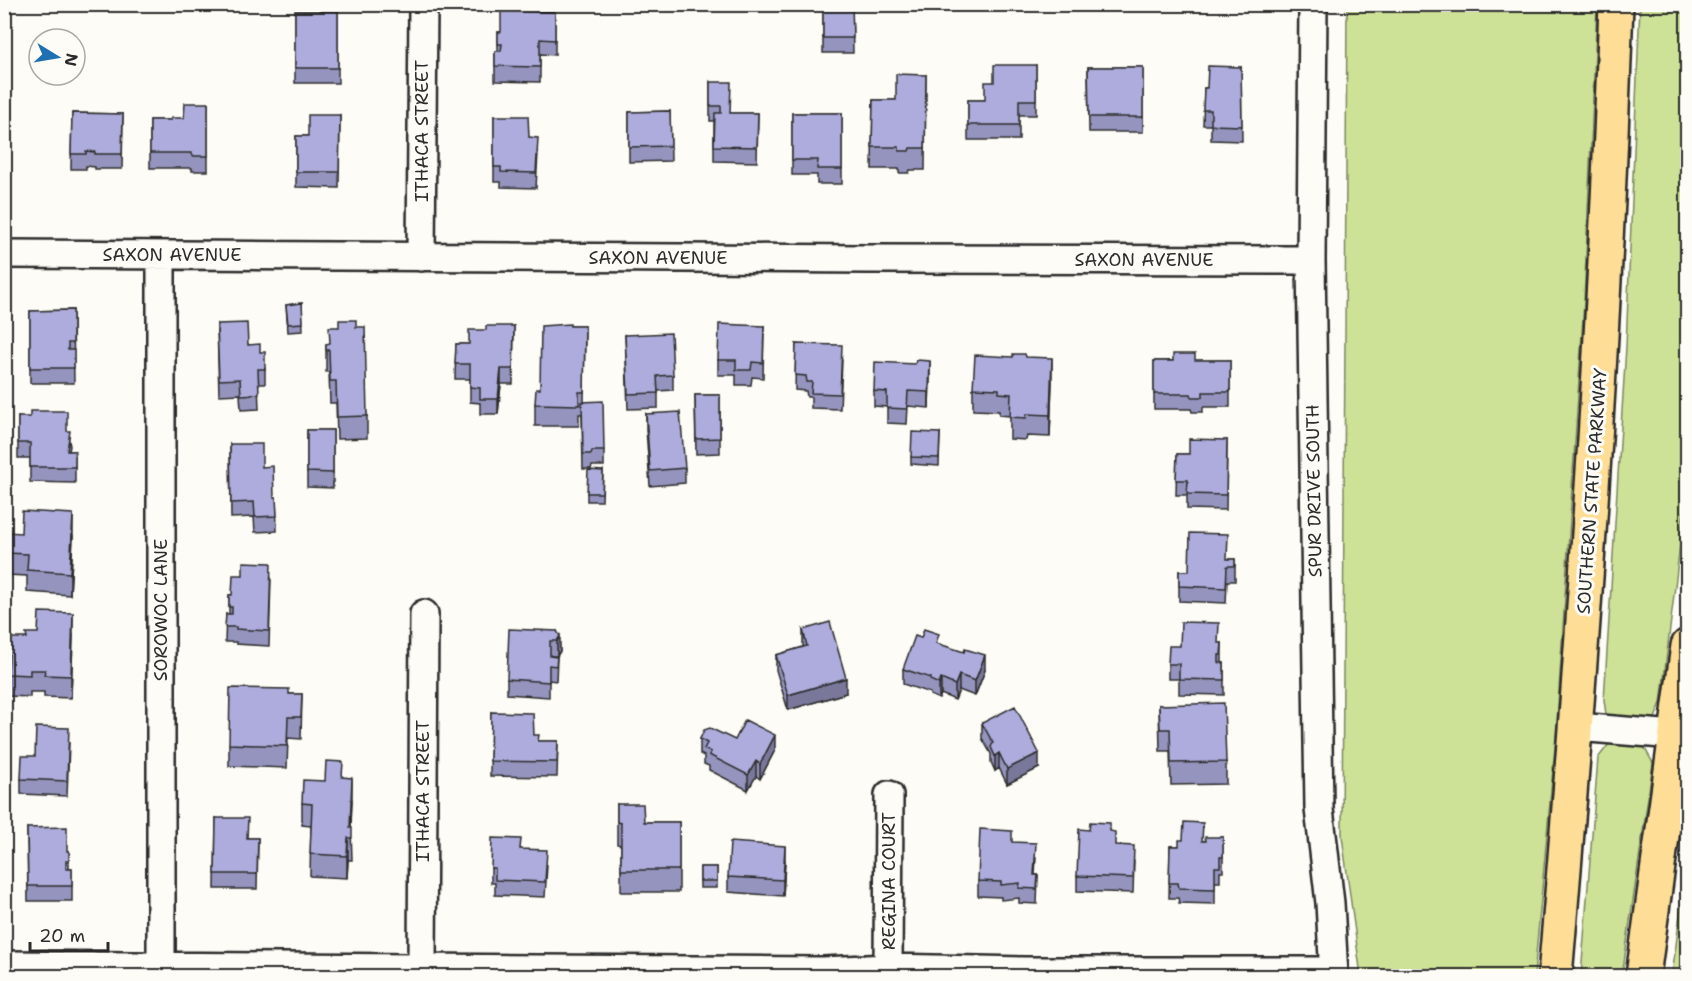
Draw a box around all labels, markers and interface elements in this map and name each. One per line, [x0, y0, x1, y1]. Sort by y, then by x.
north arrow [27, 27, 87, 87]
text: N [60, 52, 83, 68]
street label: ITHACA STREET [410, 60, 434, 202]
street label: SAXON AVENUE [102, 243, 242, 267]
street label: SAXON AVENUE [588, 246, 728, 270]
street label: SAXON AVENUE [1074, 248, 1214, 272]
street label: SOUTHERN STATE PARKWAY [1571, 367, 1613, 615]
street label: SPUR DRIVE SOUTH [1300, 404, 1328, 578]
street label: SOROWOC LANE [149, 539, 173, 681]
street label: ITHACA STREET [411, 720, 435, 862]
street label: REGINA COURT [877, 812, 901, 950]
scale bar [30, 915, 108, 953]
text: 20 m [39, 924, 85, 948]

